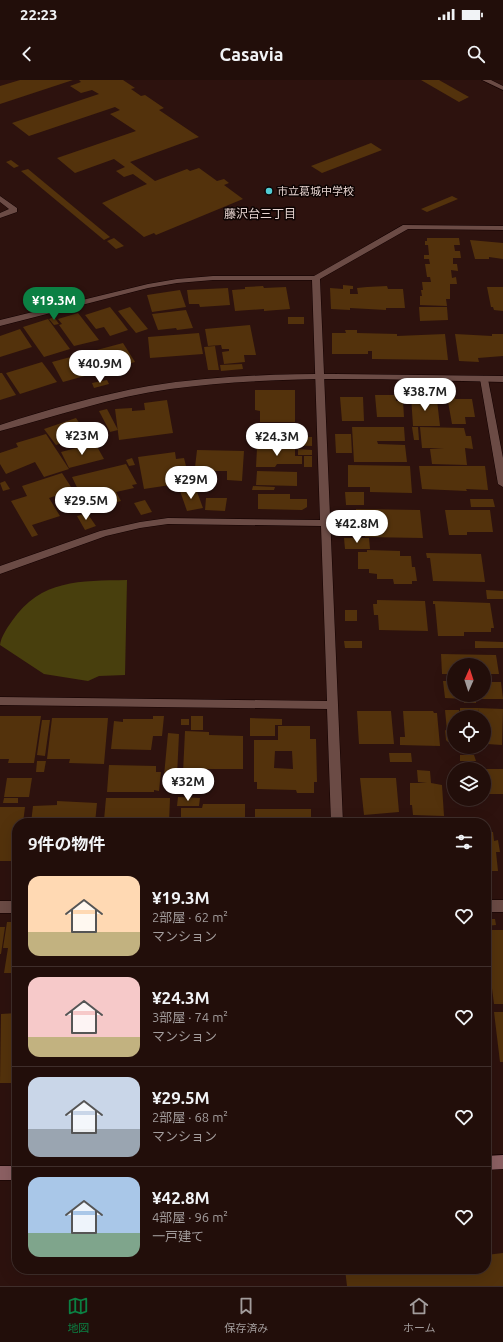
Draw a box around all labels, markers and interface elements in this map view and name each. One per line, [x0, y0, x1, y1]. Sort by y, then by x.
text: 22:23 [20, 6, 58, 23]
icon: back [16, 43, 38, 65]
icon: search [465, 43, 487, 65]
text: Casavia [220, 44, 283, 64]
place label: 市立葛城中学校 [277, 185, 354, 197]
marker: 市立葛城中学校 [264, 186, 274, 196]
district label: 藤沢台三丁目 [224, 207, 296, 220]
pin: ¥19.3M [21, 287, 87, 321]
text: ¥19.3M [32, 293, 76, 307]
pin: ¥40.9M [67, 350, 133, 384]
text: ¥40.9M [78, 356, 122, 370]
pin: ¥38.7M [392, 378, 458, 412]
text: ¥38.7M [403, 384, 447, 398]
pin: ¥23M [58, 422, 106, 456]
pin: ¥24.3M [244, 423, 310, 457]
text: ¥23M [65, 428, 99, 442]
text: ¥24.3M [255, 429, 299, 443]
pin: ¥29M [167, 466, 215, 500]
text: ¥29M [174, 472, 208, 486]
pin: ¥29.5M [53, 487, 119, 521]
text: ¥29.5M [64, 493, 108, 507]
pin: ¥42.8M [324, 510, 390, 544]
text: ¥42.8M [335, 516, 379, 530]
north arrow [447, 658, 491, 702]
map controls [447, 658, 491, 806]
button: locate [447, 710, 491, 754]
button: layers [447, 762, 491, 806]
pin: ¥32M [164, 768, 212, 802]
text: ¥32M [171, 774, 205, 788]
icon: filters [453, 831, 475, 853]
text: 9件の物件 [28, 834, 106, 853]
text: ¥19.3M [152, 888, 210, 907]
icon: home [60, 892, 108, 940]
icon: heart [453, 905, 475, 927]
text: 2部屋 · 62 m² [152, 910, 228, 924]
text: マンション [152, 929, 217, 943]
text: ¥24.3M [152, 988, 210, 1007]
icon: home [60, 993, 108, 1041]
icon: heart [453, 1006, 475, 1028]
text: 3部屋 · 74 m² [152, 1010, 228, 1024]
text: マンション [152, 1029, 217, 1043]
text: ¥29.5M [152, 1088, 210, 1107]
icon: home [60, 1093, 108, 1141]
icon: heart [453, 1106, 475, 1128]
text: 2部屋 · 68 m² [152, 1110, 228, 1124]
text: マンション [152, 1129, 217, 1143]
text: ¥42.8M [152, 1188, 210, 1207]
icon: home [60, 1193, 108, 1241]
icon: heart [453, 1206, 475, 1228]
text: 4部屋 · 96 m² [152, 1210, 228, 1224]
text: 一戸建て [152, 1229, 204, 1243]
tab: 地図 [67, 1295, 89, 1335]
tab: 保存済み [224, 1295, 268, 1335]
tab: ホーム [403, 1295, 436, 1335]

